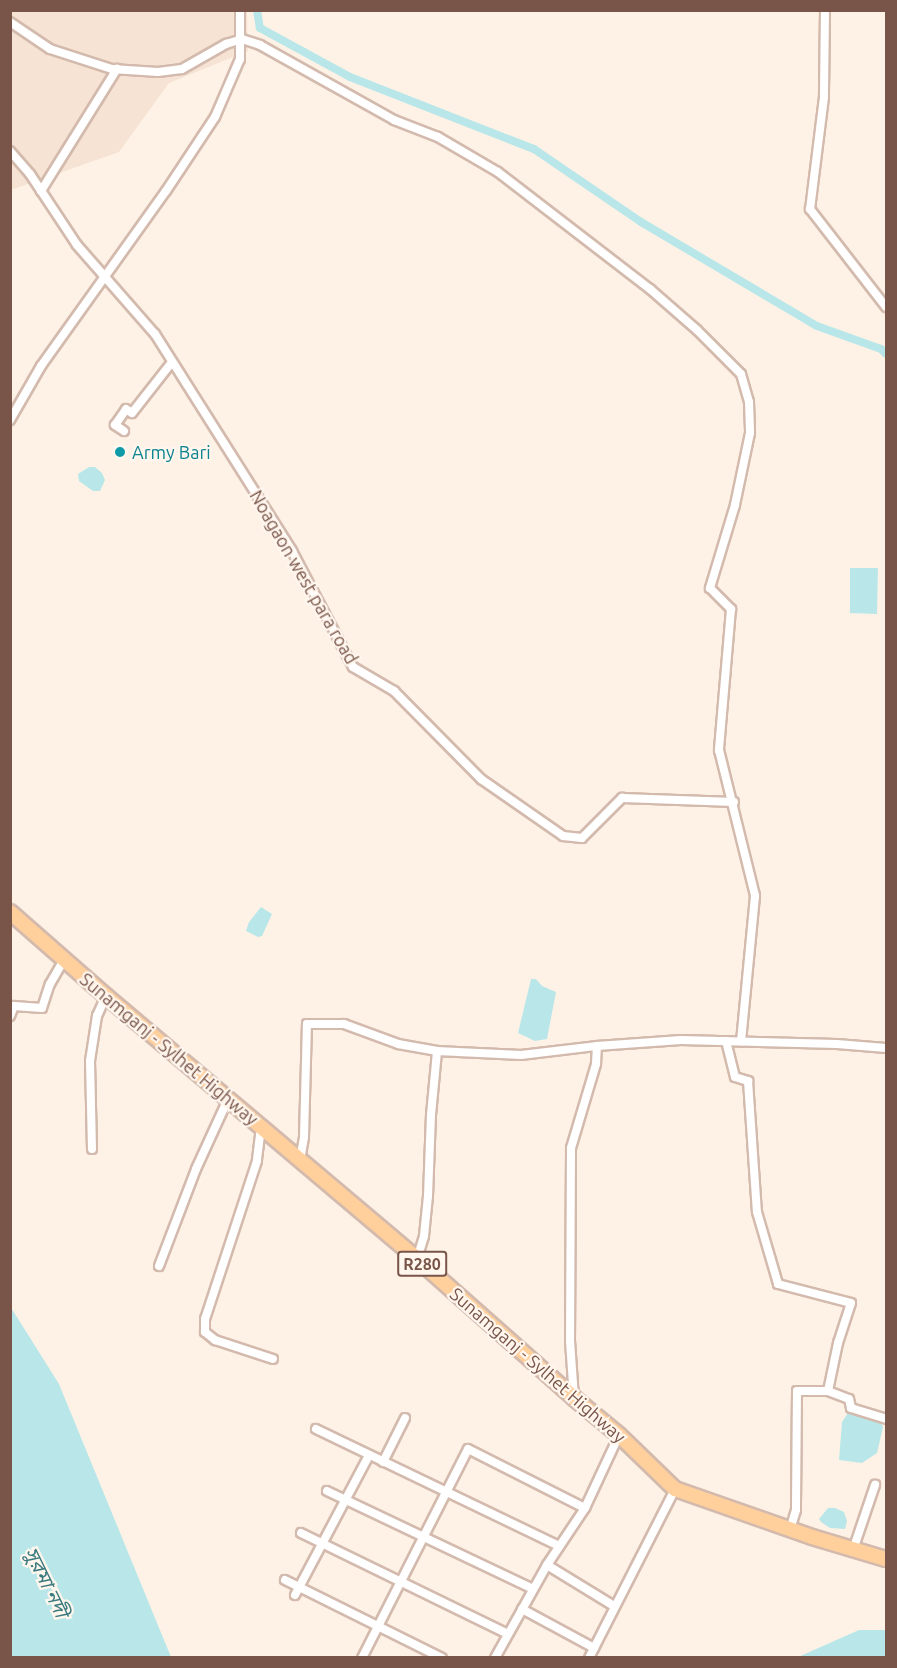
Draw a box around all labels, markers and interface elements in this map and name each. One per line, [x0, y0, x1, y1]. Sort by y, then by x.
place label: Army Bari [132, 441, 211, 463]
marker: Army Bari [113, 445, 127, 459]
street label: Noagaon west para road [245, 486, 363, 668]
street label: Sunamganj - Sylhet Highway [76, 968, 262, 1130]
road number: R280 [396, 1251, 448, 1277]
street label: Sunamganj - Sylhet Highway [446, 1283, 630, 1447]
water label: সুরমা নদী [20, 1543, 74, 1621]

